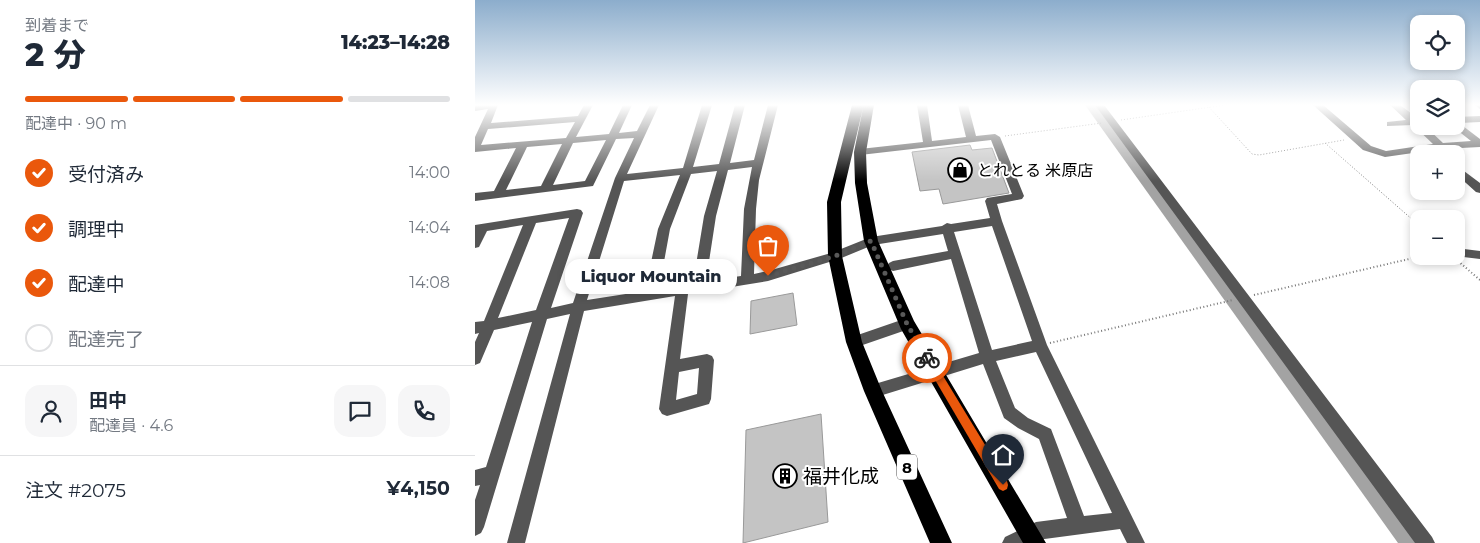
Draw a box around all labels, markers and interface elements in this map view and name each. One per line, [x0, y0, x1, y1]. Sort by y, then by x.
map controls [1410, 15, 1465, 265]
button: locate [1410, 15, 1465, 70]
text: 到着まで [25, 16, 89, 35]
text: 14:23–14:28 [341, 31, 450, 54]
text: 2 分 [25, 35, 85, 74]
button: layers [1410, 80, 1465, 135]
text: 配達中 · 90 m [25, 114, 127, 133]
button: + [1410, 145, 1465, 200]
shop icon: とれとる 米原店 [947, 157, 973, 183]
icon: check [25, 159, 53, 187]
place label: とれとる 米原店 [977, 161, 1093, 180]
text: 受付済み [68, 163, 144, 186]
text: 14:00 [409, 163, 450, 182]
button: − [1410, 210, 1465, 265]
icon: check [25, 214, 53, 242]
text: 調理中 [68, 218, 125, 241]
text: 14:04 [409, 218, 450, 237]
pin [747, 225, 789, 276]
icon: bag [754, 232, 782, 260]
callout: Liquor Mountain [565, 258, 738, 294]
text: Liquor Mountain [581, 267, 721, 286]
icon: check [25, 269, 53, 297]
text: 配達中 [68, 273, 125, 296]
text: 14:08 [409, 273, 450, 292]
text: 配達完了 [68, 328, 144, 351]
courier [902, 333, 952, 383]
icon: bike [913, 344, 941, 372]
button: person [25, 385, 77, 437]
button: chat [334, 385, 386, 437]
button: phone [398, 385, 450, 437]
text: 田中 [89, 389, 127, 412]
text: 配達員 · 4.6 [89, 416, 173, 435]
pin [982, 434, 1024, 485]
icon: home [989, 441, 1017, 469]
road number: 8 [897, 454, 917, 480]
building icon: 福井化成 [772, 463, 798, 489]
place label: 福井化成 [803, 465, 879, 488]
text: ¥4,150 [386, 477, 450, 500]
text: 注文 #2075 [25, 479, 126, 502]

